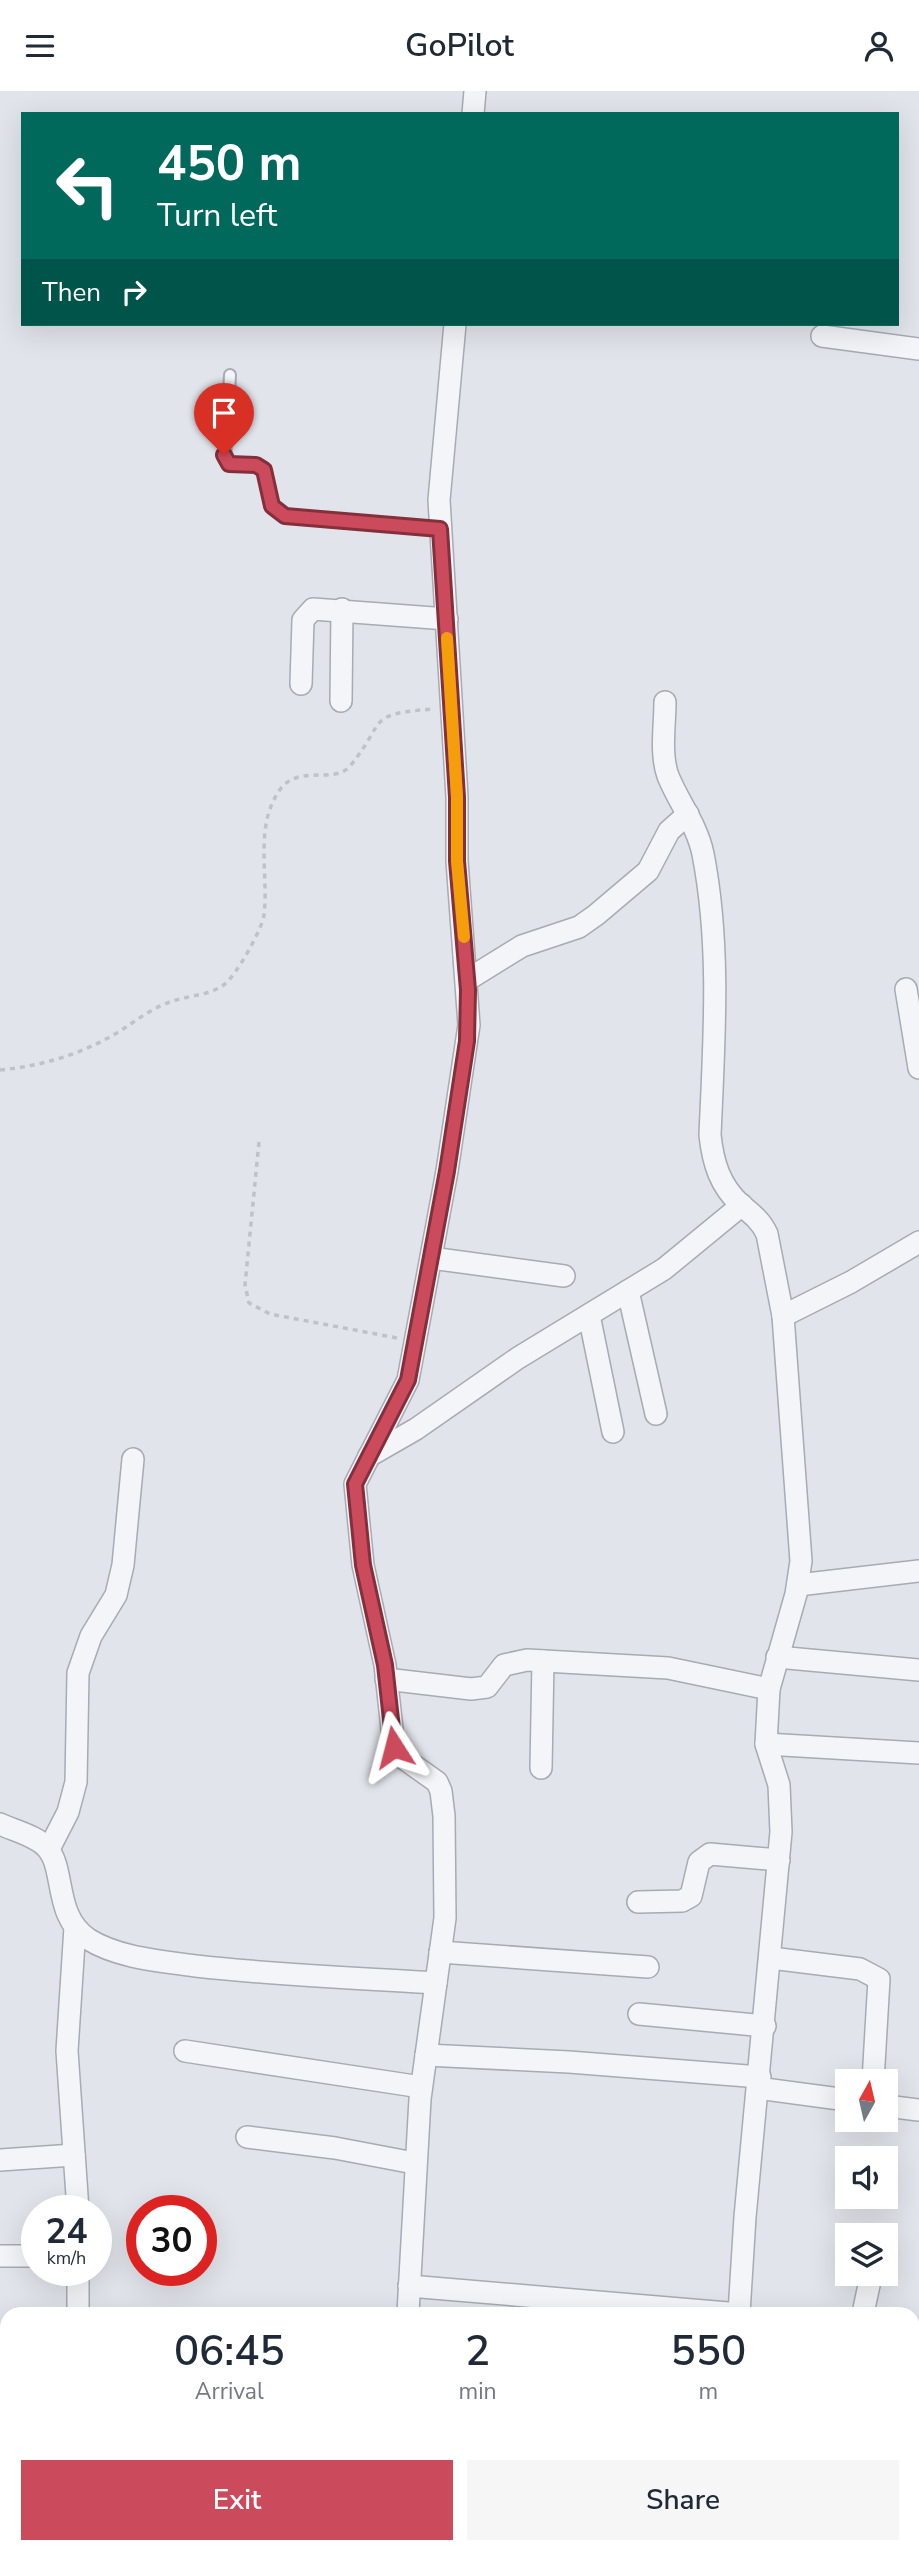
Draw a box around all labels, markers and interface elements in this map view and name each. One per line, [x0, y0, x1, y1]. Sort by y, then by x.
text: GoPilot [405, 24, 514, 67]
icon: menu [21, 27, 59, 65]
icon: person [860, 27, 898, 65]
text: 450 m [157, 130, 301, 197]
icon: left [42, 140, 133, 231]
text: Turn left [157, 194, 277, 237]
icon: right [115, 273, 153, 311]
text: Then [42, 275, 101, 310]
pin [194, 383, 254, 455]
icon: arrive [205, 394, 243, 432]
position arrow [357, 1710, 431, 1784]
north arrow [835, 2069, 898, 2131]
map controls [835, 2069, 898, 2286]
button: sound [835, 2146, 898, 2209]
speed limit sign: 30 [126, 2195, 217, 2286]
text: 24 [45, 2208, 88, 2255]
button: layers [835, 2223, 898, 2286]
text: km/h [47, 2246, 86, 2270]
text: 06:45 [174, 2323, 285, 2380]
text: 2 [465, 2323, 490, 2380]
text: 550 [670, 2323, 746, 2380]
text: Arrival [195, 2376, 264, 2407]
text: min [459, 2376, 497, 2407]
text: m [698, 2376, 718, 2407]
button: Exit [21, 2460, 453, 2540]
button: Share [467, 2460, 899, 2540]

